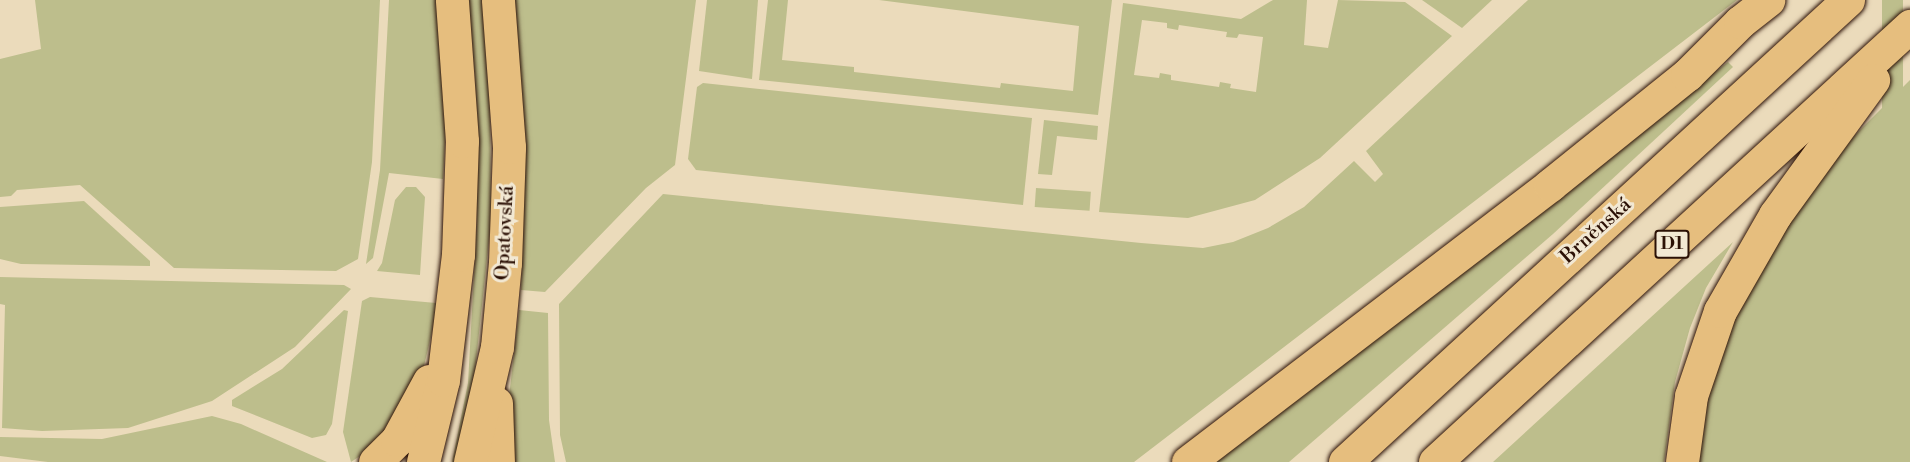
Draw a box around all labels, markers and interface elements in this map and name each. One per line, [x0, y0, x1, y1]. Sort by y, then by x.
street label: Opatovská [491, 185, 519, 281]
street label: Brněnská [1556, 193, 1636, 269]
road number: D1 [1654, 229, 1690, 259]

